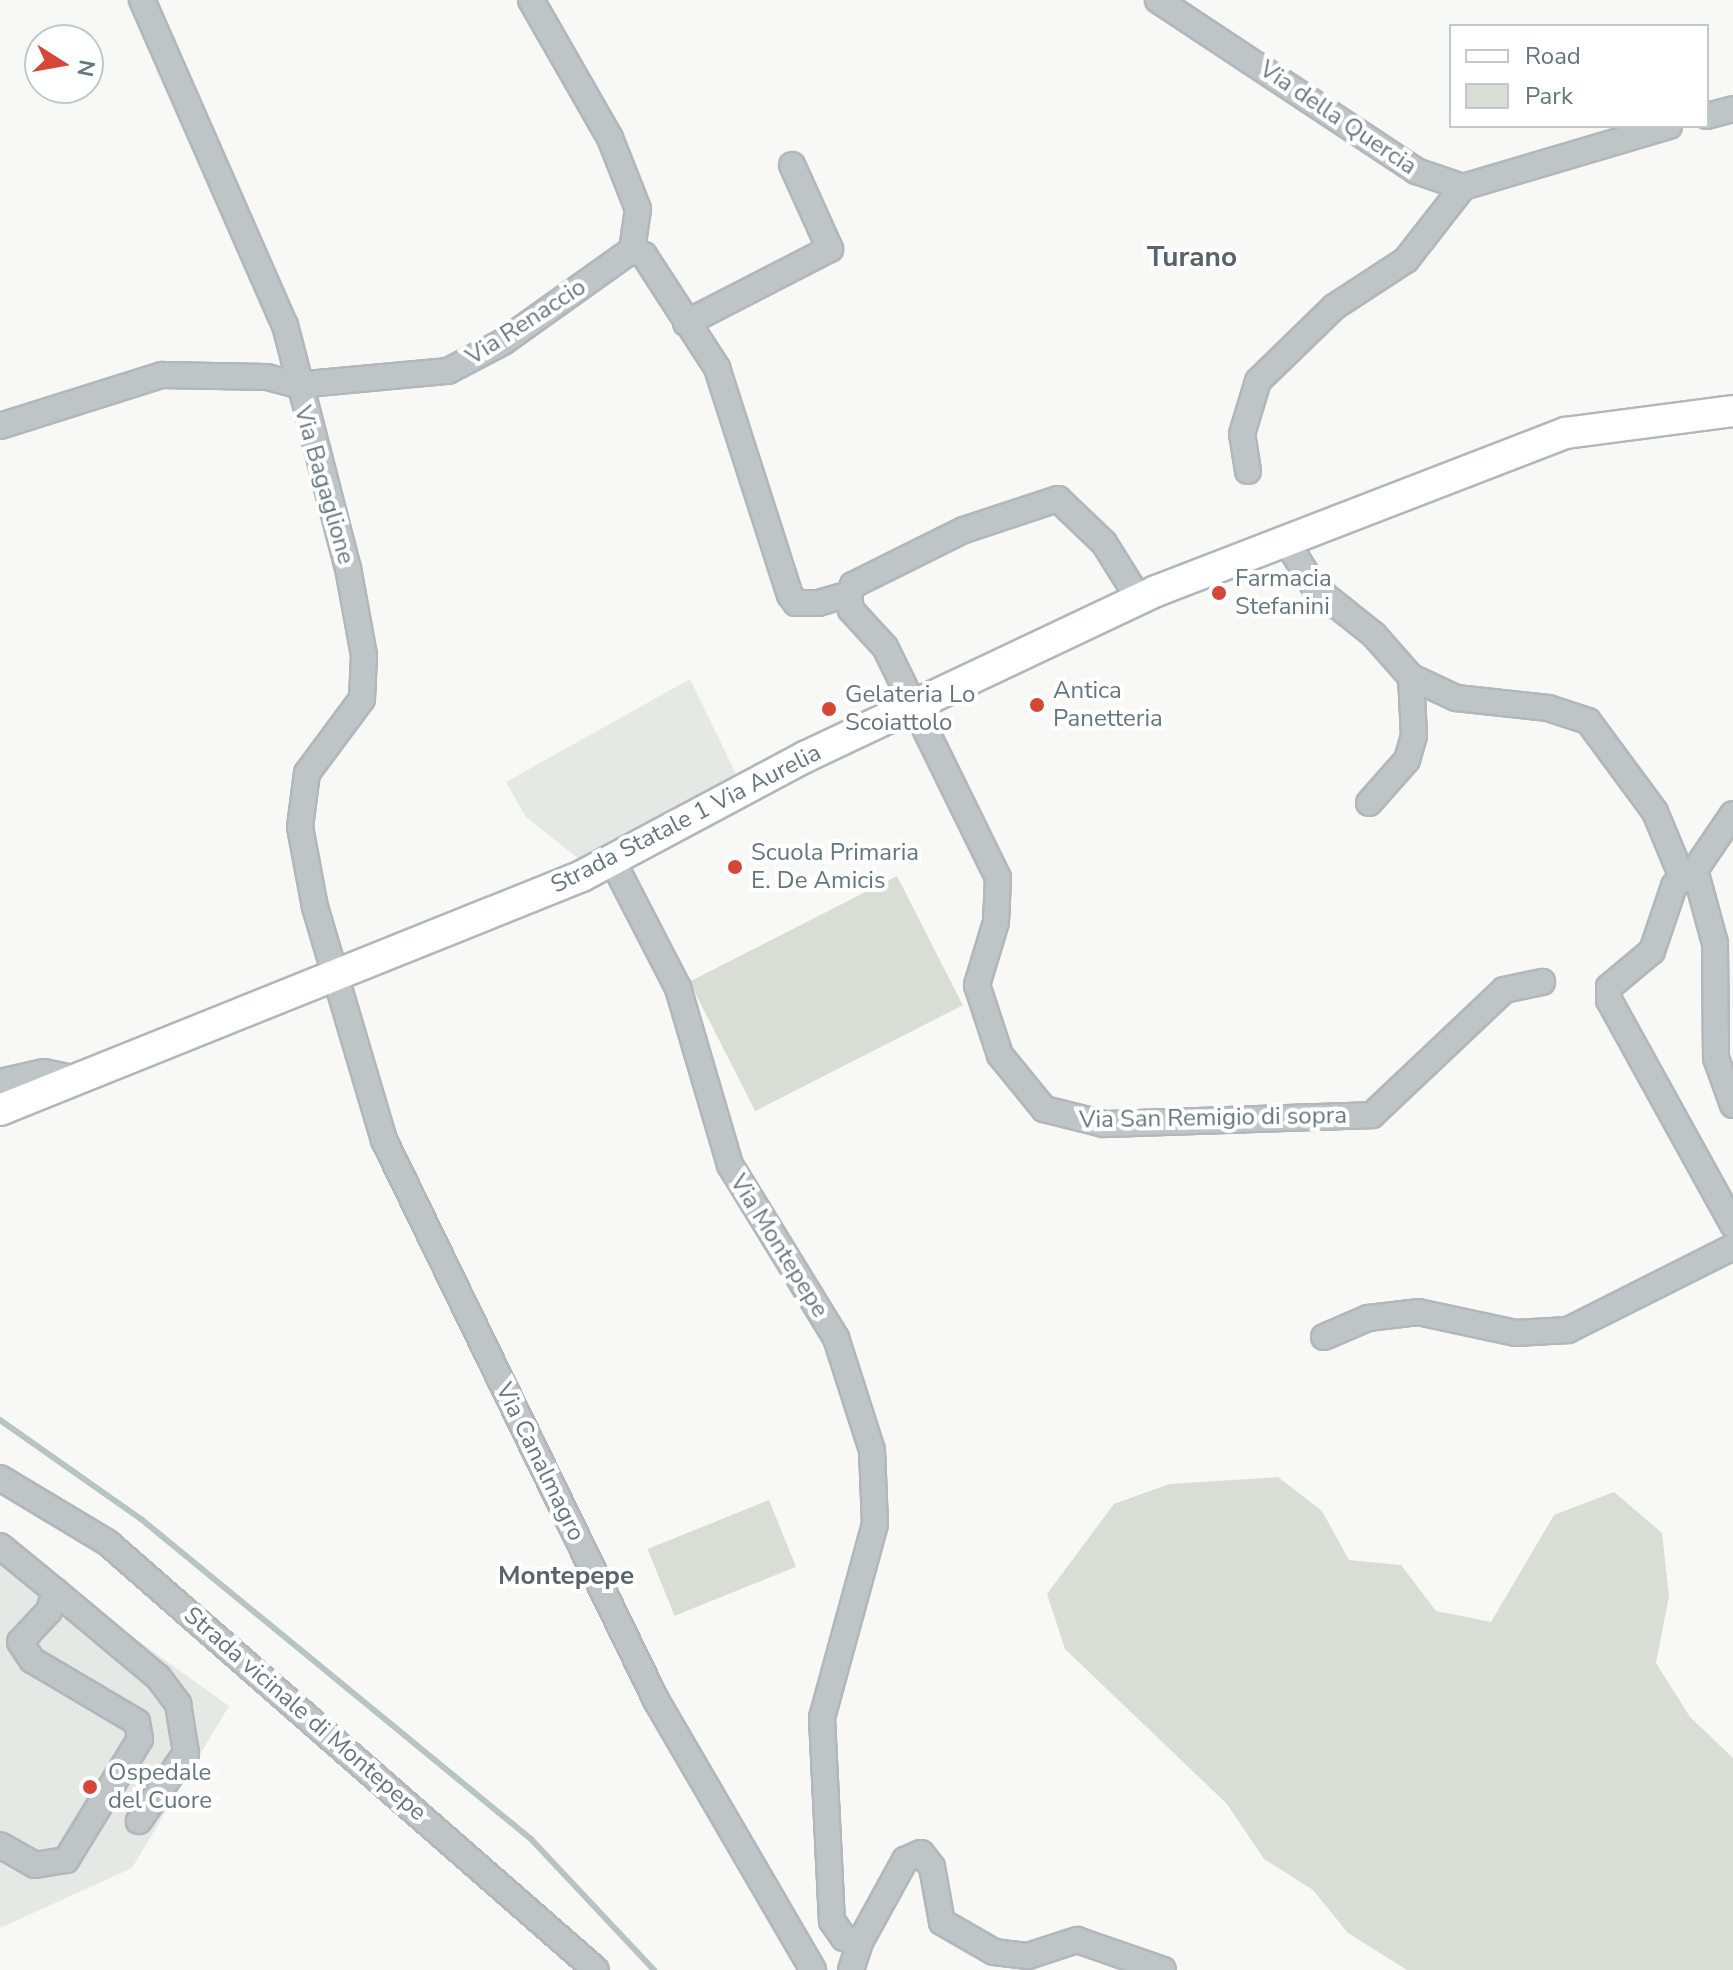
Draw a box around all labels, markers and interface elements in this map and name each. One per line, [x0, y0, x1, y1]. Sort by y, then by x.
north arrow [24, 24, 104, 104]
legend [1449, 24, 1709, 128]
text: Road [1525, 40, 1581, 72]
street label: Via della Quercia [1254, 55, 1422, 181]
text: N [69, 57, 102, 79]
text: Park [1525, 80, 1573, 112]
district label: Turano [1147, 240, 1237, 274]
street label: Via Renaccio [461, 273, 591, 371]
street label: Via Bagaglione [288, 403, 360, 567]
place label: Farmacia Stefanini [1235, 565, 1332, 621]
marker: Farmacia Stefanini [1210, 584, 1228, 602]
place label: Antica Panetteria [1053, 677, 1163, 733]
place label: Gelateria Lo Scoiattolo [845, 681, 975, 737]
marker: Antica Panetteria [1028, 696, 1046, 714]
marker: Gelateria Lo Scoiattolo [820, 700, 838, 718]
street label: Strada Statale 1 Via Aurelia [546, 738, 826, 900]
place label: Scuola Primaria E. De Amicis [751, 839, 919, 895]
marker: Scuola Primaria E. De Amicis [726, 858, 744, 876]
street label: Via San Remigio di sopra [1079, 1101, 1347, 1135]
street label: Via Montepepe [724, 1169, 834, 1323]
street label: Via Canalmagro [489, 1378, 591, 1546]
district label: Montepepe [498, 1560, 634, 1592]
street label: Strada vicinale di Montepepe [178, 1601, 432, 1827]
place label: Ospedale del Cuore [108, 1759, 212, 1815]
marker: Ospedale del Cuore [79, 1776, 101, 1798]

